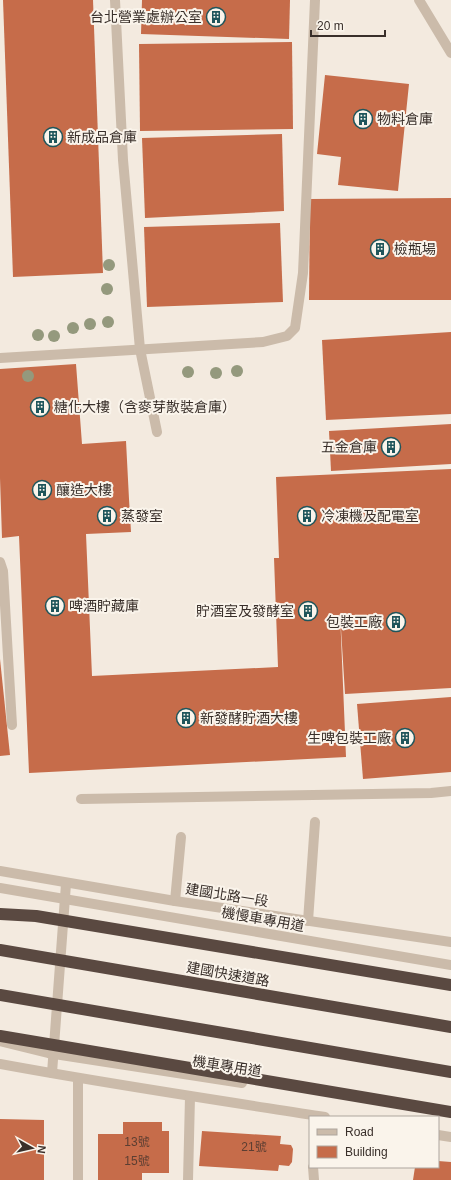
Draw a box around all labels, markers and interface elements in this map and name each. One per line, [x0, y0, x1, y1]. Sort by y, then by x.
building icon: 台北營業處辦公室 [205, 6, 227, 28]
place label: 台北營業處辦公室 [90, 9, 202, 25]
scale bar [311, 12, 385, 38]
text: 20 m [317, 19, 344, 33]
building icon: 物料倉庫 [352, 108, 374, 130]
place label: 物料倉庫 [377, 111, 433, 127]
building icon: 新成品倉庫 [42, 126, 64, 148]
place label: 新成品倉庫 [67, 129, 137, 145]
building icon: 檢瓶場 [369, 238, 391, 260]
place label: 檢瓶場 [394, 241, 436, 257]
building icon: 糖化大樓（含麥芽散裝倉庫） [29, 396, 51, 418]
place label: 糖化大樓（含麥芽散裝倉庫） [54, 399, 236, 415]
building icon: 五金倉庫 [380, 436, 402, 458]
place label: 五金倉庫 [321, 439, 377, 455]
building icon: 釀造大樓 [31, 479, 53, 501]
place label: 釀造大樓 [56, 482, 112, 498]
building icon: 蒸發室 [96, 505, 118, 527]
building icon: 冷凍機及配電室 [296, 505, 318, 527]
place label: 蒸發室 [121, 508, 163, 524]
place label: 冷凍機及配電室 [321, 508, 419, 524]
building icon: 啤酒貯藏庫 [44, 595, 66, 617]
place label: 啤酒貯藏庫 [69, 598, 139, 614]
building icon: 貯酒室及發酵室 [297, 600, 319, 622]
place label: 貯酒室及發酵室 [196, 603, 294, 619]
building icon: 包裝工廠 [385, 611, 407, 633]
place label: 包裝工廠 [326, 614, 382, 630]
building icon: 新發酵貯酒大樓 [175, 707, 197, 729]
place label: 新發酵貯酒大樓 [200, 710, 298, 726]
building icon: 生啤包裝工廠 [394, 727, 416, 749]
place label: 生啤包裝工廠 [307, 730, 391, 746]
street label: 建國北路一段 [184, 881, 270, 909]
street label: 機慢車專用道 [220, 904, 306, 934]
street label: 建國快速道路 [185, 959, 271, 989]
street label: 機車專用道 [191, 1053, 263, 1079]
legend [309, 1116, 439, 1168]
text: Road [345, 1125, 374, 1139]
north arrow [12, 1128, 52, 1168]
house number: 13號 [124, 1135, 150, 1149]
house number: 21號 [241, 1140, 267, 1154]
text: N [35, 1145, 48, 1154]
text: Building [345, 1145, 388, 1159]
house number: 15號 [124, 1154, 150, 1168]

